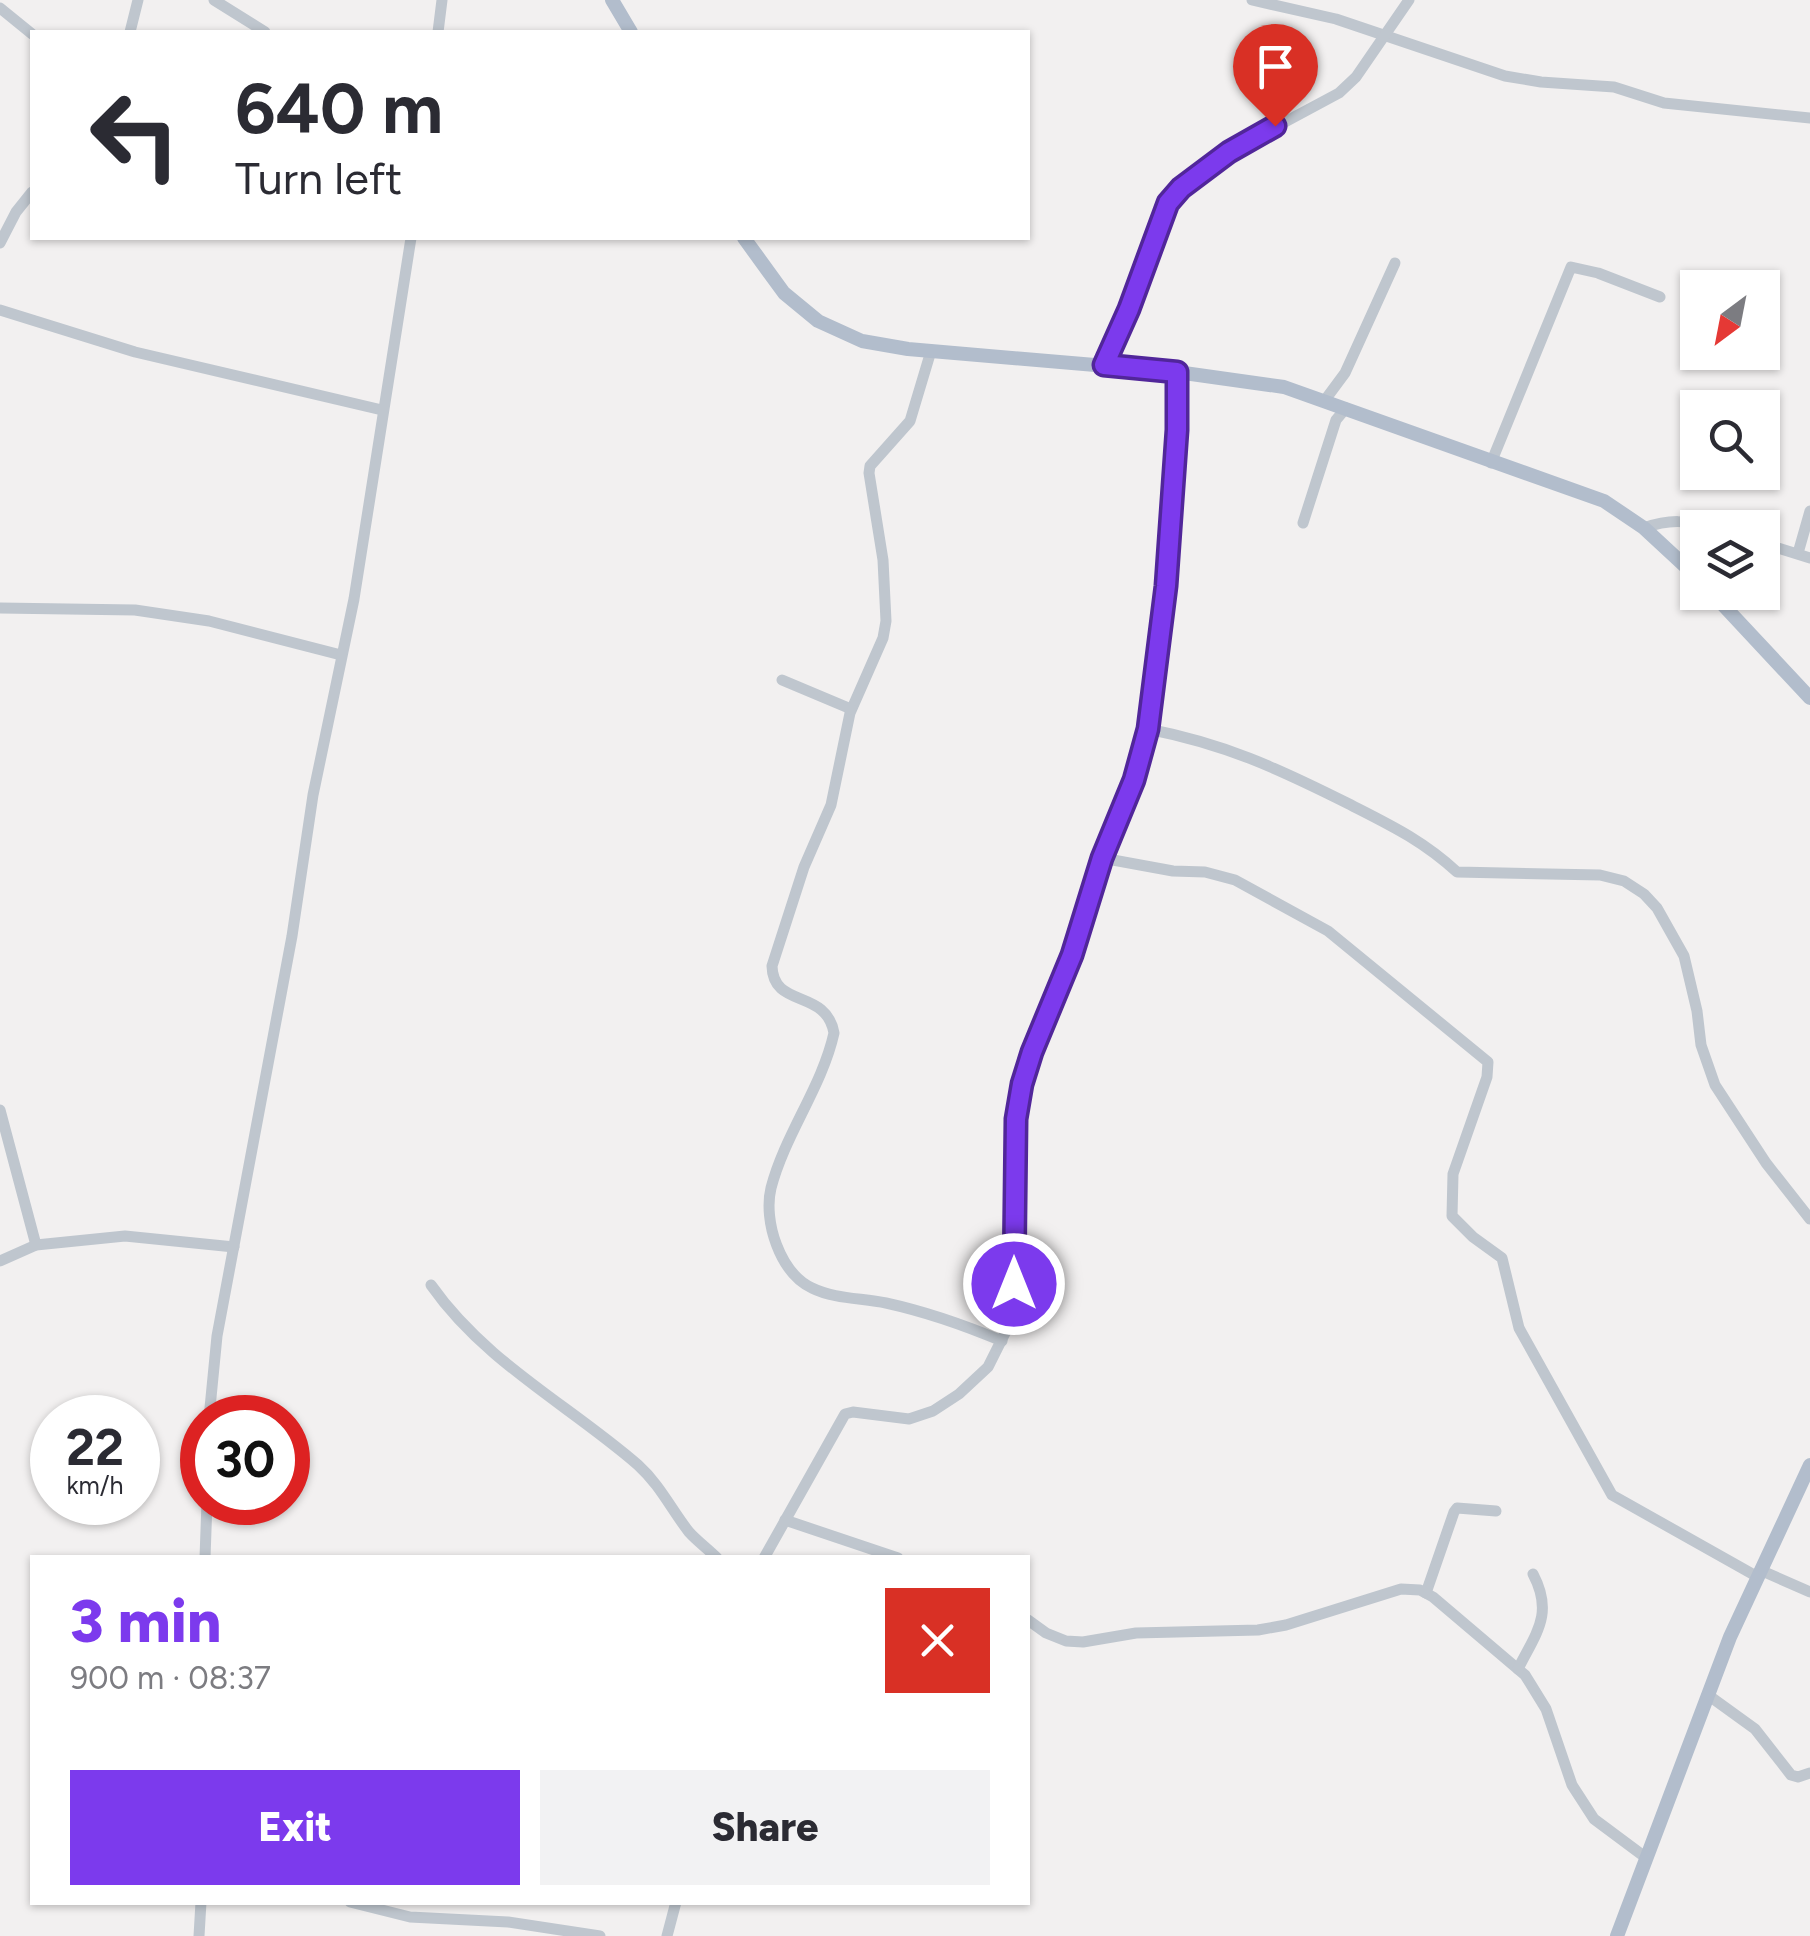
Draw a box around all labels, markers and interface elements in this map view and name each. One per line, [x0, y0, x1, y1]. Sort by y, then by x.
pin [1233, 24, 1318, 127]
icon: arrive [1248, 39, 1303, 94]
text: 640 m [235, 66, 443, 151]
icon: left [70, 70, 200, 200]
text: Turn left [235, 151, 402, 205]
north arrow [1680, 270, 1780, 370]
map controls [1680, 270, 1780, 610]
button: search [1680, 390, 1780, 490]
button: layers [1680, 510, 1780, 610]
position arrow [962, 1232, 1066, 1336]
speed limit sign: 30 [180, 1395, 310, 1525]
text: 22 [66, 1417, 124, 1478]
text: km/h [66, 1470, 124, 1500]
text: 3 min [70, 1585, 222, 1657]
button: close [885, 1588, 990, 1693]
text: 900 m · 08:37 [70, 1659, 271, 1697]
button: Exit [70, 1770, 520, 1885]
button: Share [540, 1770, 990, 1885]

